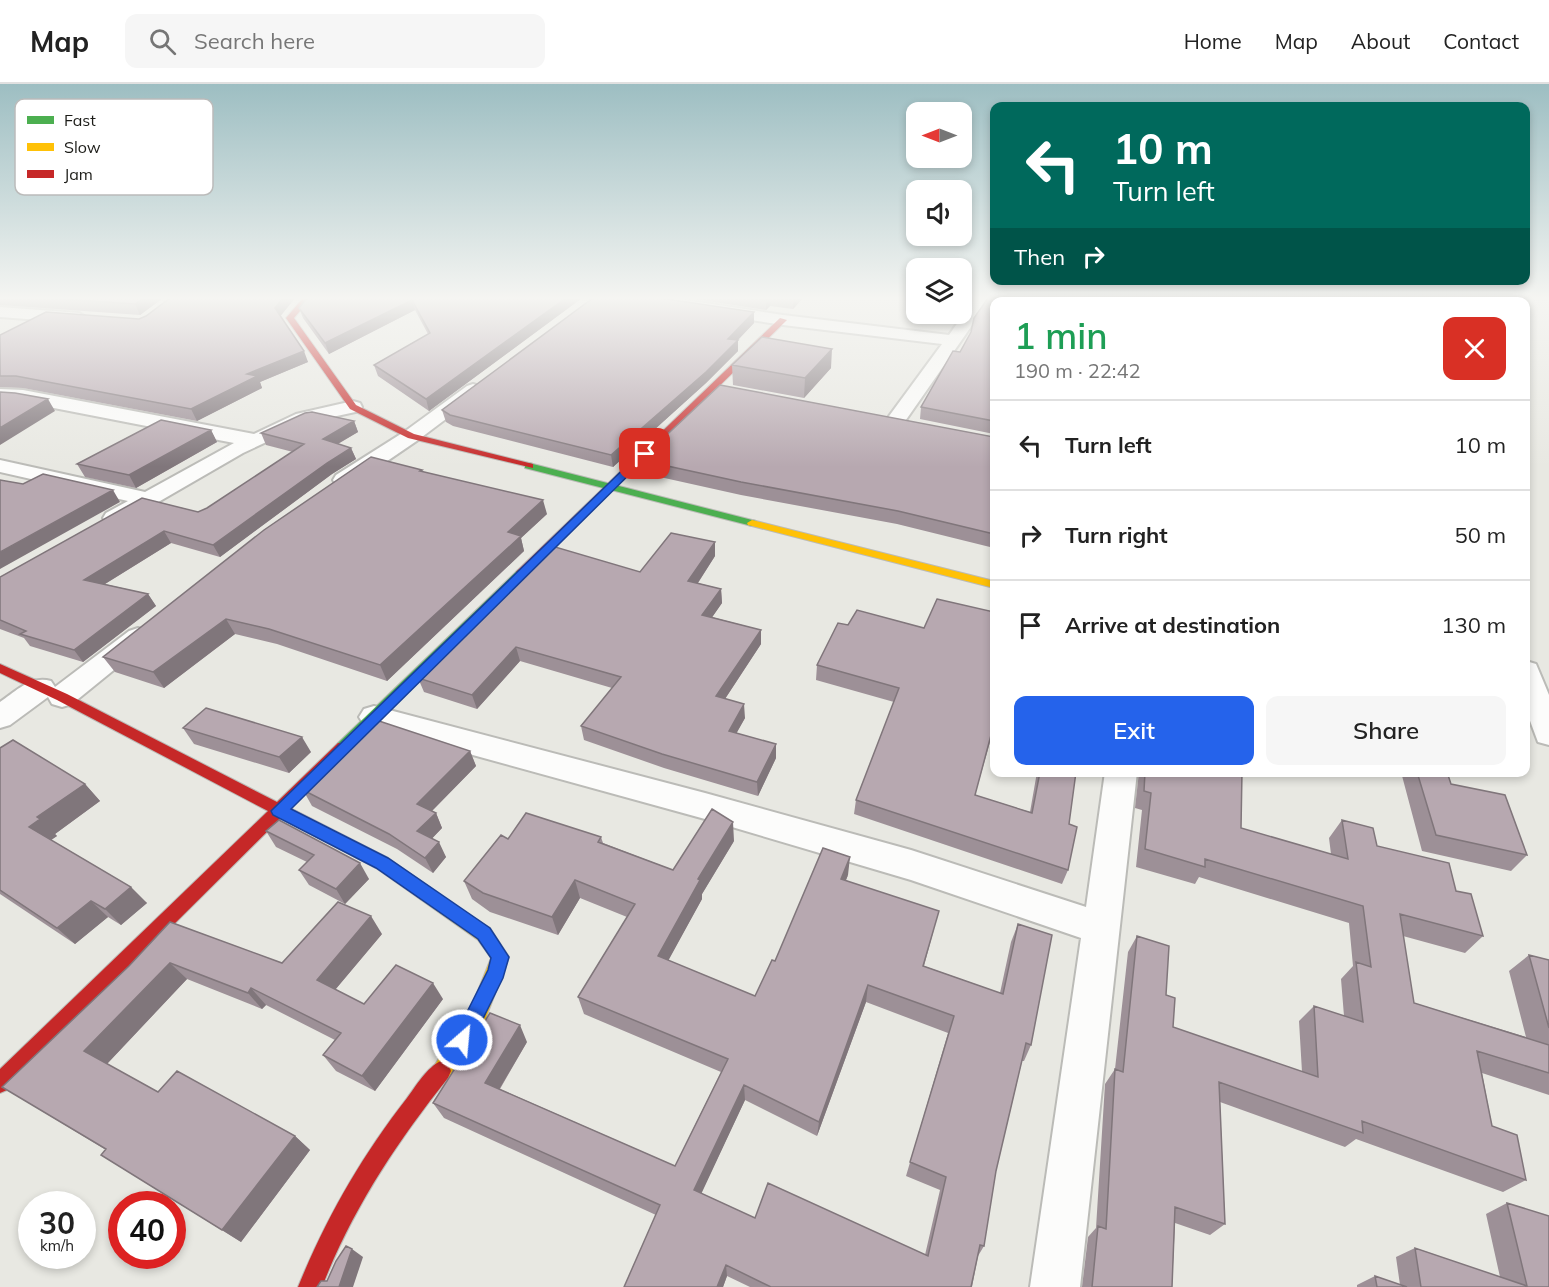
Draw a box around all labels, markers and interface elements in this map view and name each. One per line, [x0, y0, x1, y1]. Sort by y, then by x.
search box [125, 14, 545, 68]
text: Map [30, 24, 89, 59]
icon: search [146, 25, 179, 58]
text: Search here [194, 27, 315, 55]
text: Home [1184, 28, 1242, 54]
text: Map [1275, 28, 1318, 54]
text: About [1351, 28, 1410, 54]
text: Contact [1443, 28, 1519, 54]
legend [15, 99, 213, 195]
north arrow [906, 102, 972, 168]
map controls [906, 102, 972, 324]
text: Fast [64, 110, 96, 130]
text: 10 m [1113, 122, 1213, 175]
icon: left [1014, 126, 1092, 204]
text: Slow [64, 137, 101, 157]
text: Jam [64, 164, 93, 184]
text: Turn left [1113, 174, 1215, 208]
button: sound [906, 180, 972, 246]
icon: right [1077, 240, 1110, 273]
text: Then [1014, 243, 1065, 271]
button: layers [906, 258, 972, 324]
text: 1 min [1014, 313, 1108, 358]
button: close [1443, 317, 1506, 380]
text: 190 m · 22:42 [1014, 358, 1140, 383]
pin [619, 428, 670, 479]
icon: left [1014, 429, 1047, 462]
text: Turn left [1065, 431, 1152, 459]
text: 10 m [1455, 431, 1506, 459]
icon: arrive [628, 437, 661, 470]
icon: right [1014, 519, 1047, 552]
text: Turn right [1065, 521, 1168, 549]
text: 50 m [1455, 521, 1506, 549]
icon: arrive [1014, 609, 1047, 642]
text: Arrive at destination [1065, 611, 1280, 639]
text: 130 m [1441, 611, 1506, 639]
button: Exit [1014, 696, 1254, 765]
button: Share [1266, 696, 1506, 765]
position arrow [430, 1008, 494, 1072]
speed limit sign: 40 [108, 1191, 186, 1269]
text: 30 [39, 1204, 75, 1242]
text: km/h [40, 1236, 74, 1255]

